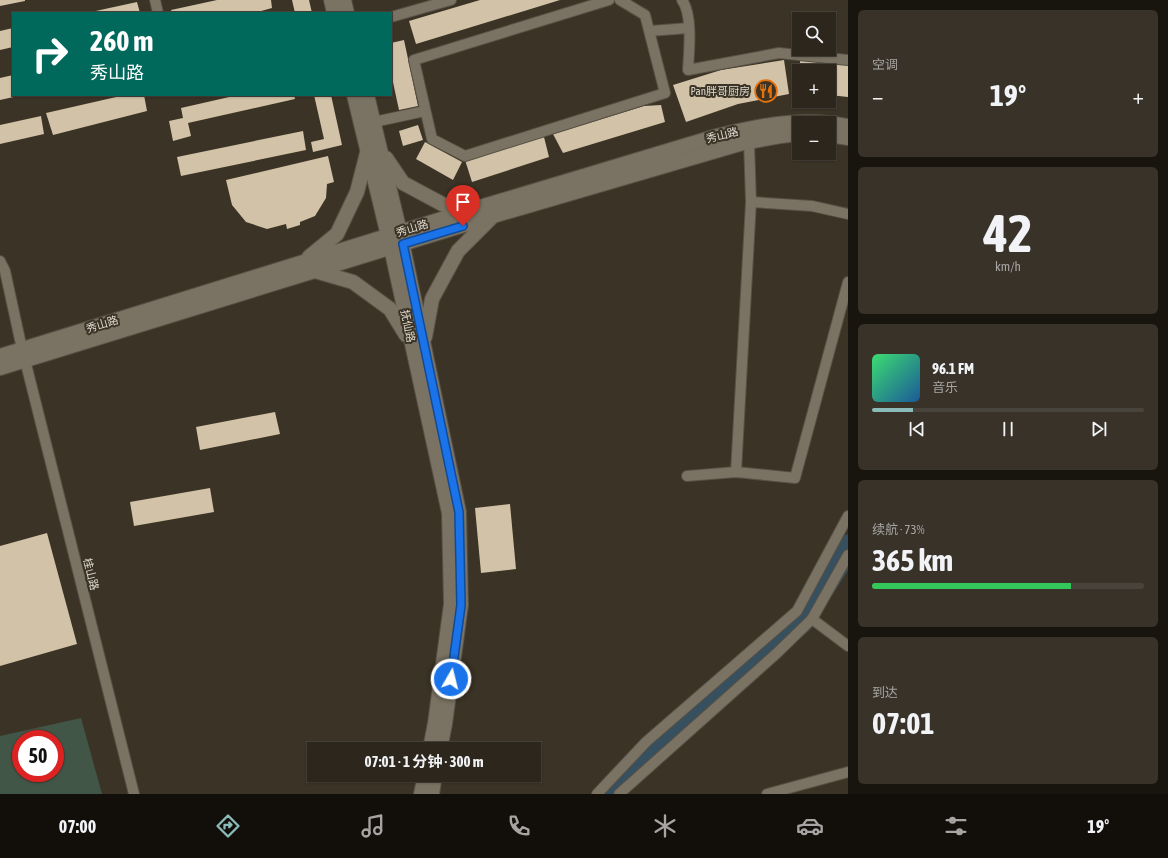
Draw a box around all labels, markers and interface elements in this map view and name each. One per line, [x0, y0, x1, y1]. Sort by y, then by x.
map controls [792, 12, 836, 160]
button: search [792, 12, 836, 56]
text: 260 m [90, 25, 153, 57]
icon: right [24, 28, 76, 80]
text: 空调 [872, 57, 898, 72]
text: 秀山路 [90, 62, 144, 83]
button: + [792, 64, 836, 108]
restaurant icon: Pan胖哥厨房 [753, 78, 779, 104]
text: 19° [990, 78, 1026, 112]
text: − [872, 83, 883, 109]
text: + [1133, 83, 1144, 109]
place label: Pan胖哥厨房 [690, 85, 750, 97]
button: − [792, 116, 836, 160]
street label: 秀山路 [705, 125, 739, 145]
pin [446, 185, 480, 226]
icon: arrive [452, 191, 474, 213]
text: 42 [984, 203, 1032, 263]
street label: 秀山路 [394, 217, 430, 239]
text: km/h [995, 259, 1021, 274]
street label: 抚仙路 [399, 309, 417, 343]
street label: 秀山路 [84, 313, 120, 335]
text: 96.1 FM [932, 360, 974, 377]
text: 音乐 [932, 380, 958, 395]
icon: previous [906, 418, 928, 440]
icon: pause [997, 418, 1019, 440]
icon: next [1088, 418, 1110, 440]
text: 续航 · 73% [872, 522, 925, 537]
text: 365 km [872, 543, 953, 577]
street label: 桂山路 [81, 557, 101, 591]
position arrow [430, 658, 472, 700]
text: 到达 [872, 685, 898, 700]
text: 07:01 [872, 706, 934, 740]
speed limit sign: 50 [12, 730, 64, 782]
text: 07:01 · 1 分钟 · 300 m [365, 753, 483, 770]
icon: directions [214, 812, 242, 840]
icon: music [359, 812, 387, 840]
icon: phone [505, 812, 533, 840]
icon: climate [651, 812, 679, 840]
icon: car [796, 812, 824, 840]
icon: filters [942, 812, 970, 840]
text: 07:00 [59, 816, 96, 837]
text: 19° [1087, 816, 1109, 837]

